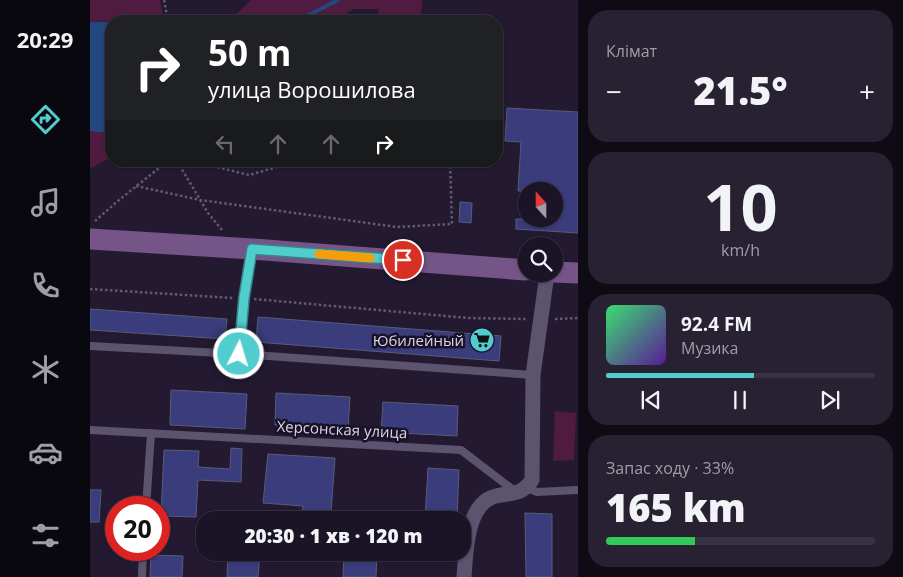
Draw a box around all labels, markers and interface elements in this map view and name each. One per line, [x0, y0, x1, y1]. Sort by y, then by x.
text: 20:29 [17, 24, 73, 54]
text: 50 m [208, 29, 291, 76]
icon: right [125, 35, 190, 100]
text: Клімат [606, 40, 657, 62]
text: 21.5° [694, 64, 787, 116]
text: − [606, 72, 622, 110]
text: + [859, 72, 875, 110]
text: улица Ворошилова [208, 74, 416, 104]
icon: directions [28, 102, 63, 137]
icon: left [211, 130, 239, 158]
icon: ahead [264, 130, 292, 158]
icon: ahead [317, 130, 345, 158]
icon: right [370, 130, 398, 158]
text: 10 [703, 162, 778, 250]
north arrow [518, 182, 562, 228]
map controls [518, 182, 563, 282]
icon: music [28, 185, 63, 220]
button: search [518, 237, 563, 282]
pin [382, 239, 424, 281]
text: km/h [721, 239, 760, 261]
icon: arrive [389, 246, 417, 274]
icon: phone [28, 268, 63, 303]
text: 92.4 FM [681, 311, 752, 337]
position arrow [212, 327, 264, 379]
supermarket icon: Юбилейный [469, 327, 495, 353]
place label: Юбилейный [373, 330, 464, 350]
text: Музика [681, 337, 738, 359]
icon: climate [28, 352, 63, 387]
icon: previous [637, 386, 665, 414]
icon: pause [726, 386, 754, 414]
icon: next [816, 386, 844, 414]
street label: Херсонская улица [276, 416, 408, 442]
icon: car [28, 435, 63, 470]
text: Запас ходу · 33% [606, 457, 734, 479]
text: 165 km [606, 481, 746, 533]
speed limit sign: 20 [105, 496, 170, 561]
icon: filters [28, 518, 63, 553]
text: 20:30 · 1 хв · 120 m [244, 523, 423, 549]

